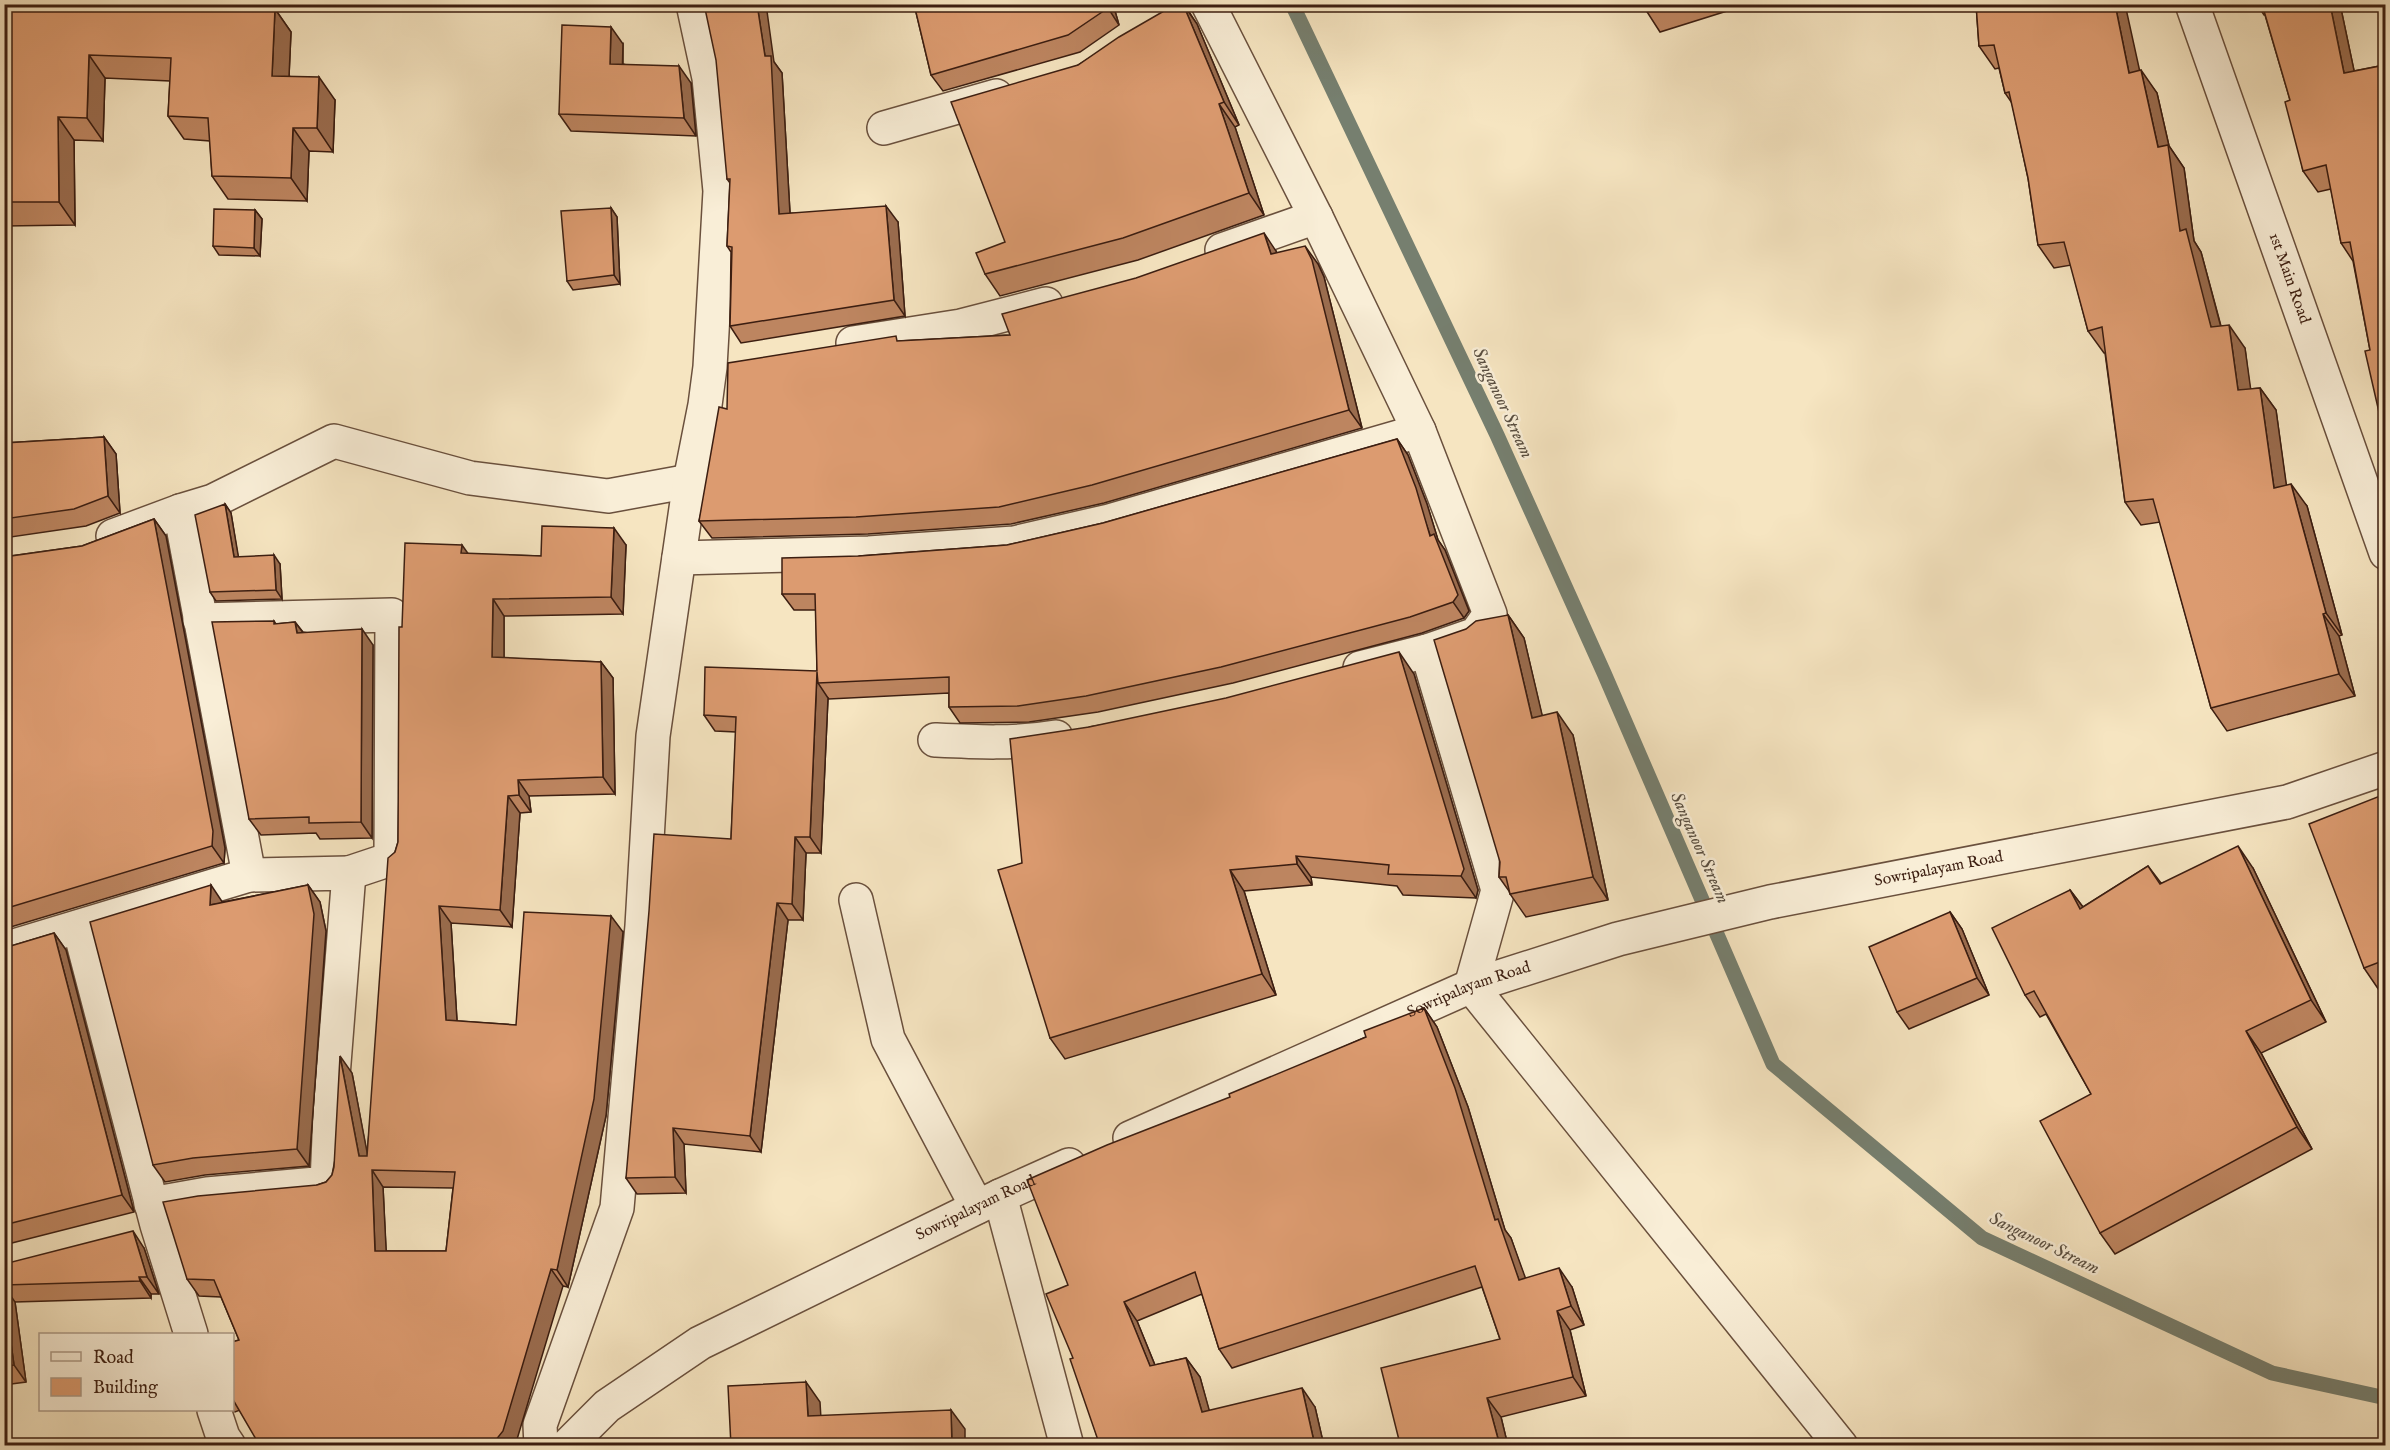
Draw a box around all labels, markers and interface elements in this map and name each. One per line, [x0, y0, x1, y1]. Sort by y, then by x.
street label: 1st Main Road [2264, 230, 2314, 327]
water label: Sanganoor Stream [1466, 344, 1538, 462]
water label: Sanganoor Stream [1664, 789, 1734, 907]
street label: Sowripalayam Road [1873, 847, 2005, 892]
street label: Sowripalayam Road [1404, 957, 1534, 1023]
street label: Sowripalayam Road [913, 1171, 1040, 1246]
water label: Sanganoor Stream [1985, 1207, 2103, 1281]
legend [39, 1333, 234, 1411]
text: Road [93, 1347, 134, 1370]
text: Building [93, 1377, 158, 1400]

